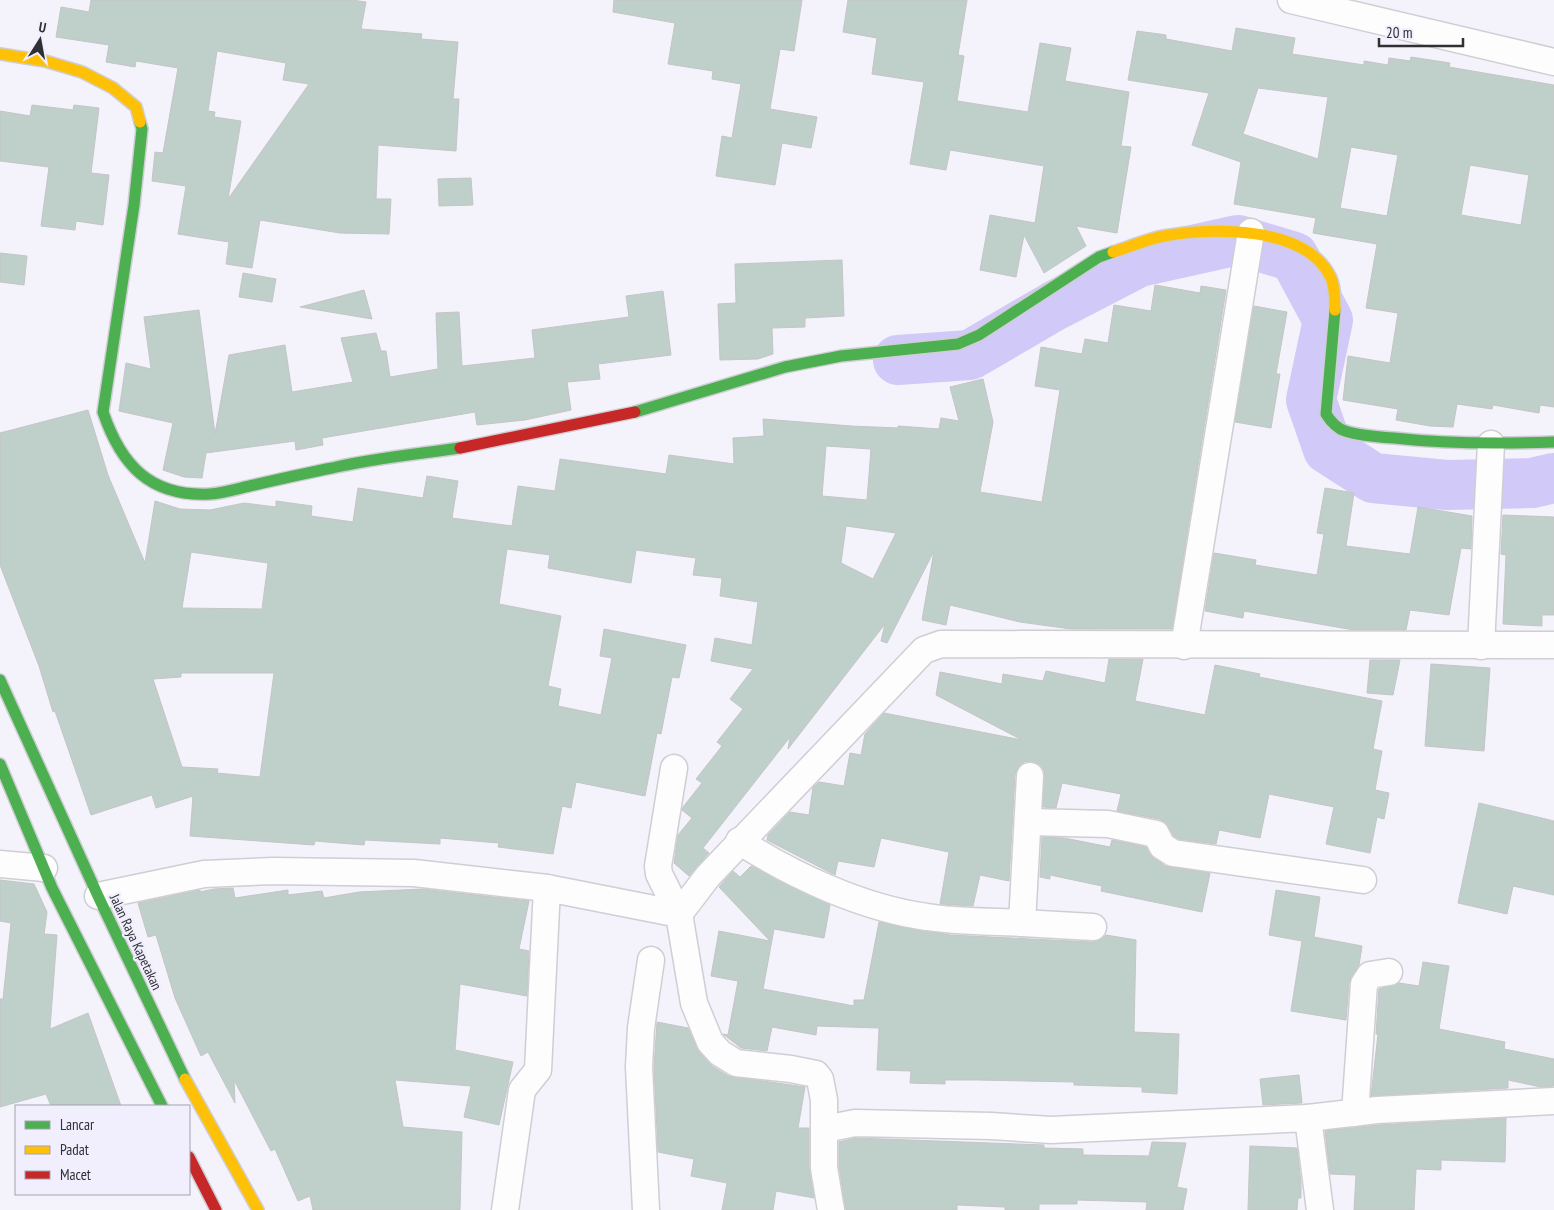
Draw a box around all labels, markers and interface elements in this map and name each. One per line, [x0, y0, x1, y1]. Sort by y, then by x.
north arrow [15, 15, 65, 65]
scale bar [1379, 15, 1463, 47]
text: U [37, 18, 48, 37]
text: 20 m [1386, 23, 1412, 42]
street label: Jalan Raya Kapetakan [105, 890, 166, 993]
legend [15, 1105, 190, 1195]
text: Lancar [60, 1115, 95, 1134]
text: Padat [60, 1140, 89, 1159]
text: Macet [60, 1165, 91, 1184]

